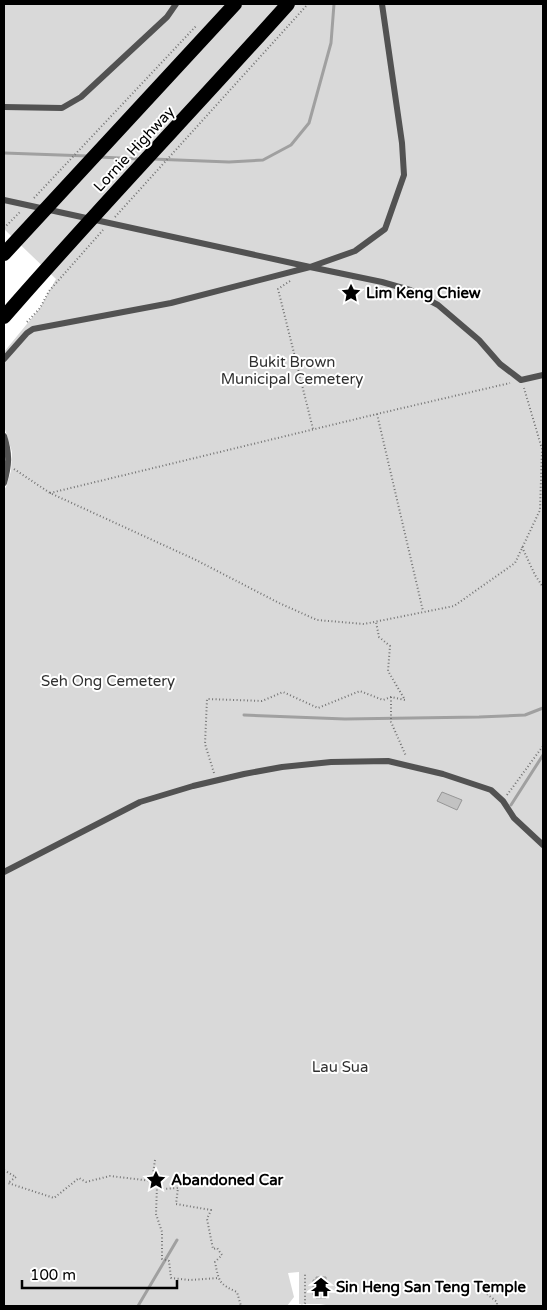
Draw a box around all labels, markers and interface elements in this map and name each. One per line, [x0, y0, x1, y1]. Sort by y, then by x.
street label: Lornie Highway [90, 103, 178, 195]
place icon: Lim Keng Chiew [340, 282, 362, 304]
place label: Lim Keng Chiew [366, 284, 481, 303]
park label: Bukit Brown Municipal Cemetery [221, 353, 363, 388]
park label: Seh Ong Cemetery [41, 672, 175, 690]
park label: Lau Sua [312, 1058, 368, 1076]
place icon: Abandoned Car [145, 1169, 167, 1191]
place label: Abandoned Car [171, 1171, 284, 1189]
scale bar [22, 1258, 178, 1290]
text: 100 m [30, 1266, 76, 1284]
temple icon: Sin Heng San Teng Temple [310, 1276, 332, 1298]
place label: Sin Heng San Teng Temple [336, 1278, 526, 1297]

